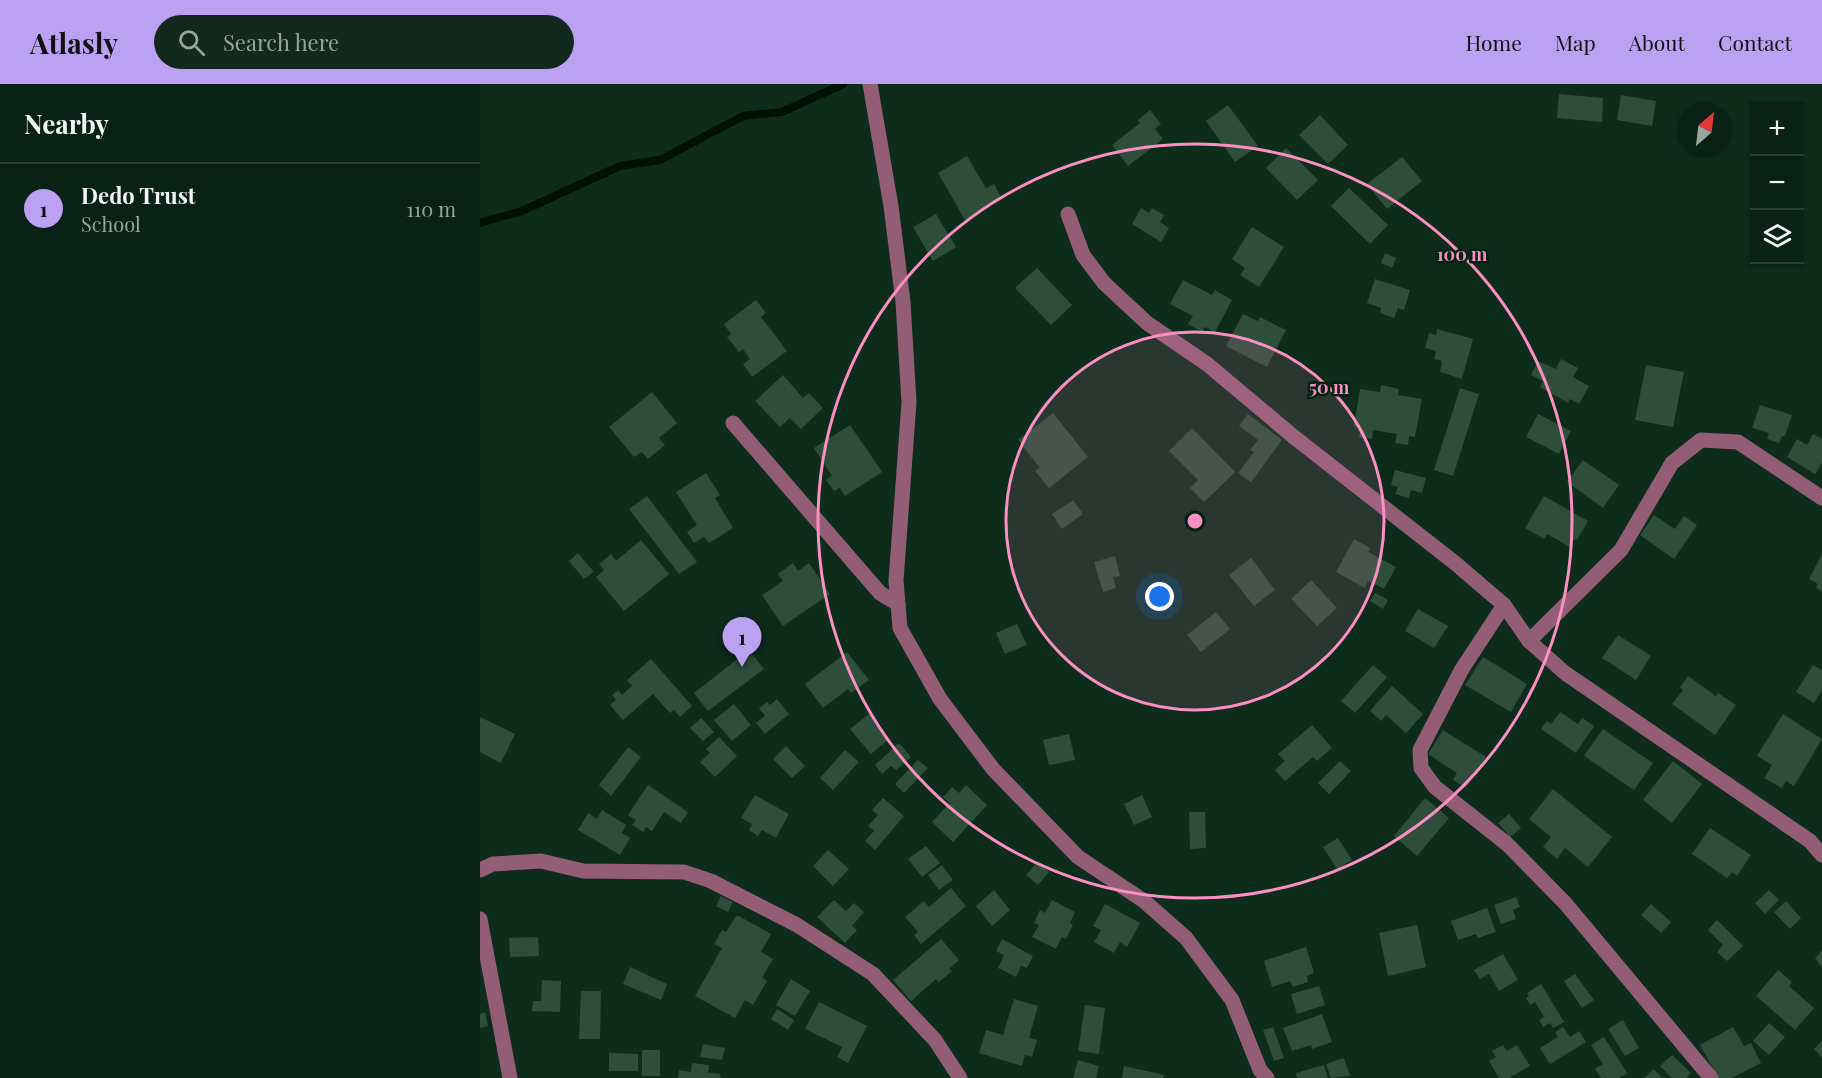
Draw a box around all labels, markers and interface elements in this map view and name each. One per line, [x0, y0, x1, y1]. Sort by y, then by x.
search box [154, 15, 574, 69]
text: Atlasly [30, 24, 118, 61]
icon: search [175, 26, 208, 59]
text: Search here [223, 27, 339, 57]
text: Home [1466, 28, 1522, 56]
text: Map [1555, 28, 1596, 56]
text: About [1629, 28, 1685, 56]
text: Contact [1718, 28, 1792, 56]
north arrow [1678, 102, 1732, 156]
map controls [1750, 102, 1804, 264]
button: + [1750, 102, 1804, 156]
text: Nearby [24, 106, 109, 141]
button: − [1750, 156, 1804, 210]
text: Dedo Trust [81, 180, 196, 210]
text: 1 [40, 195, 47, 222]
text: 110 m [406, 195, 456, 222]
text: School [81, 210, 141, 237]
button: layers [1750, 210, 1804, 264]
text: 100 m [1437, 242, 1488, 266]
text: 50 m [1309, 375, 1350, 399]
centre of rings [1185, 511, 1205, 531]
your location [1145, 582, 1174, 611]
pin: 1 [722, 618, 762, 667]

